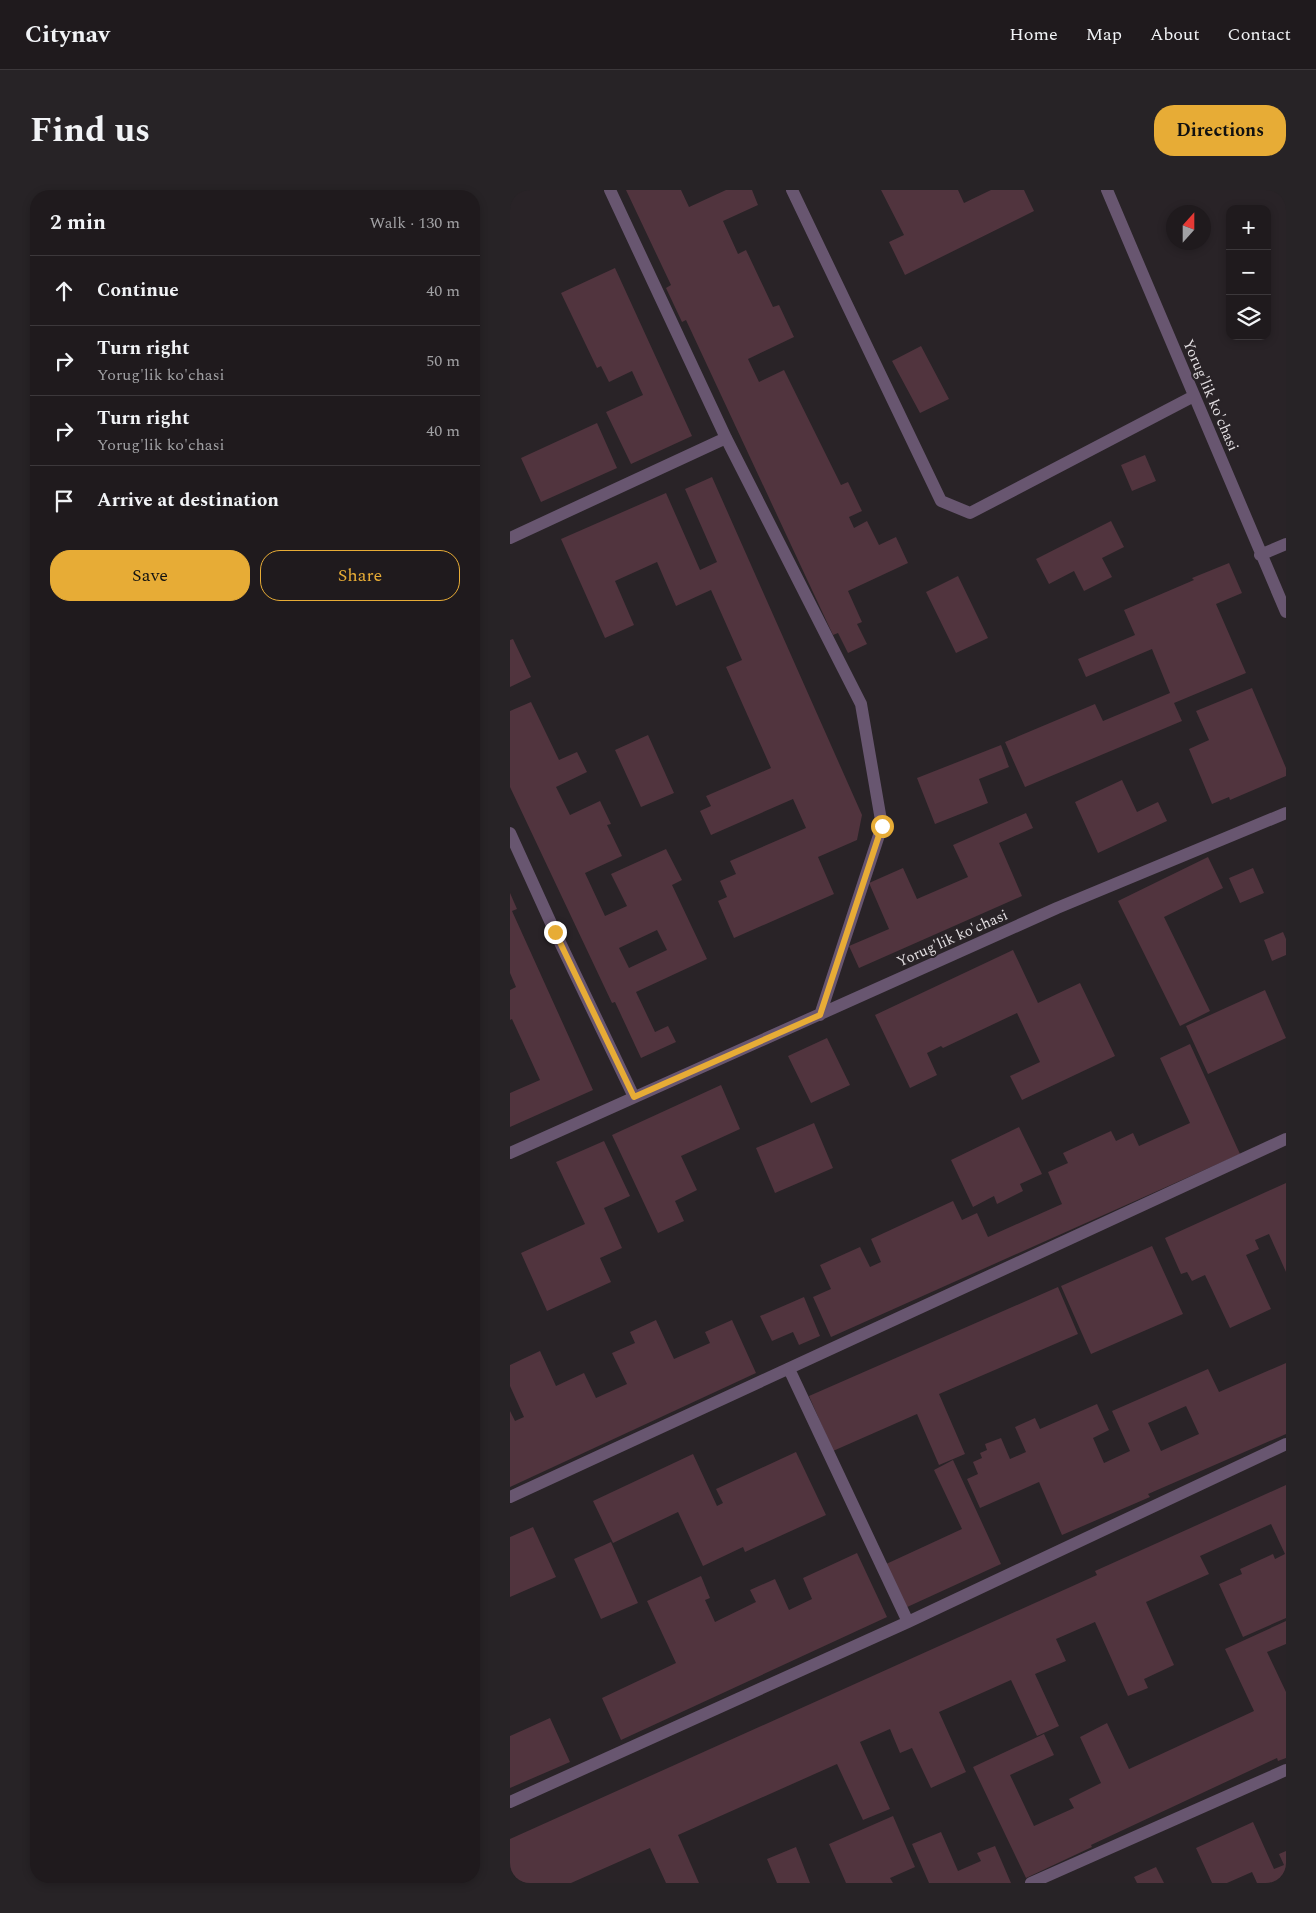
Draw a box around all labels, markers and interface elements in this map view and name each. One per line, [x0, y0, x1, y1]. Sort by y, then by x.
text: Citynav [25, 17, 110, 53]
text: Home [1009, 21, 1058, 48]
text: Map [1086, 21, 1122, 48]
text: About [1150, 21, 1200, 48]
text: Contact [1228, 21, 1291, 48]
text: Find us [30, 104, 150, 157]
button: Directions [1154, 105, 1286, 156]
north arrow [1166, 205, 1211, 250]
map controls [1226, 205, 1271, 340]
button: + [1226, 205, 1271, 250]
text: 2 min [50, 207, 106, 239]
text: Walk · 130 m [369, 211, 460, 235]
button: − [1226, 250, 1271, 295]
text: Continue [97, 276, 179, 305]
icon: ahead [50, 277, 78, 305]
text: 40 m [426, 279, 460, 303]
button: layers [1226, 295, 1271, 340]
text: Turn right [97, 334, 190, 363]
street label: Yorug'lik ko'chasi [1177, 336, 1244, 455]
icon: right [50, 347, 78, 375]
text: 50 m [426, 349, 460, 373]
text: Yorug'lik ko'chasi [97, 363, 225, 387]
text: Turn right [97, 404, 190, 433]
icon: right [50, 417, 78, 445]
text: 40 m [426, 419, 460, 443]
text: Yorug'lik ko'chasi [97, 433, 225, 457]
text: Arrive at destination [97, 486, 279, 515]
icon: arrive [50, 487, 78, 515]
button: Save [50, 550, 250, 601]
button: Share [260, 550, 460, 601]
route start [871, 815, 894, 838]
street label: Yorug'lik ko'chasi [893, 904, 1012, 973]
route end [544, 921, 567, 944]

